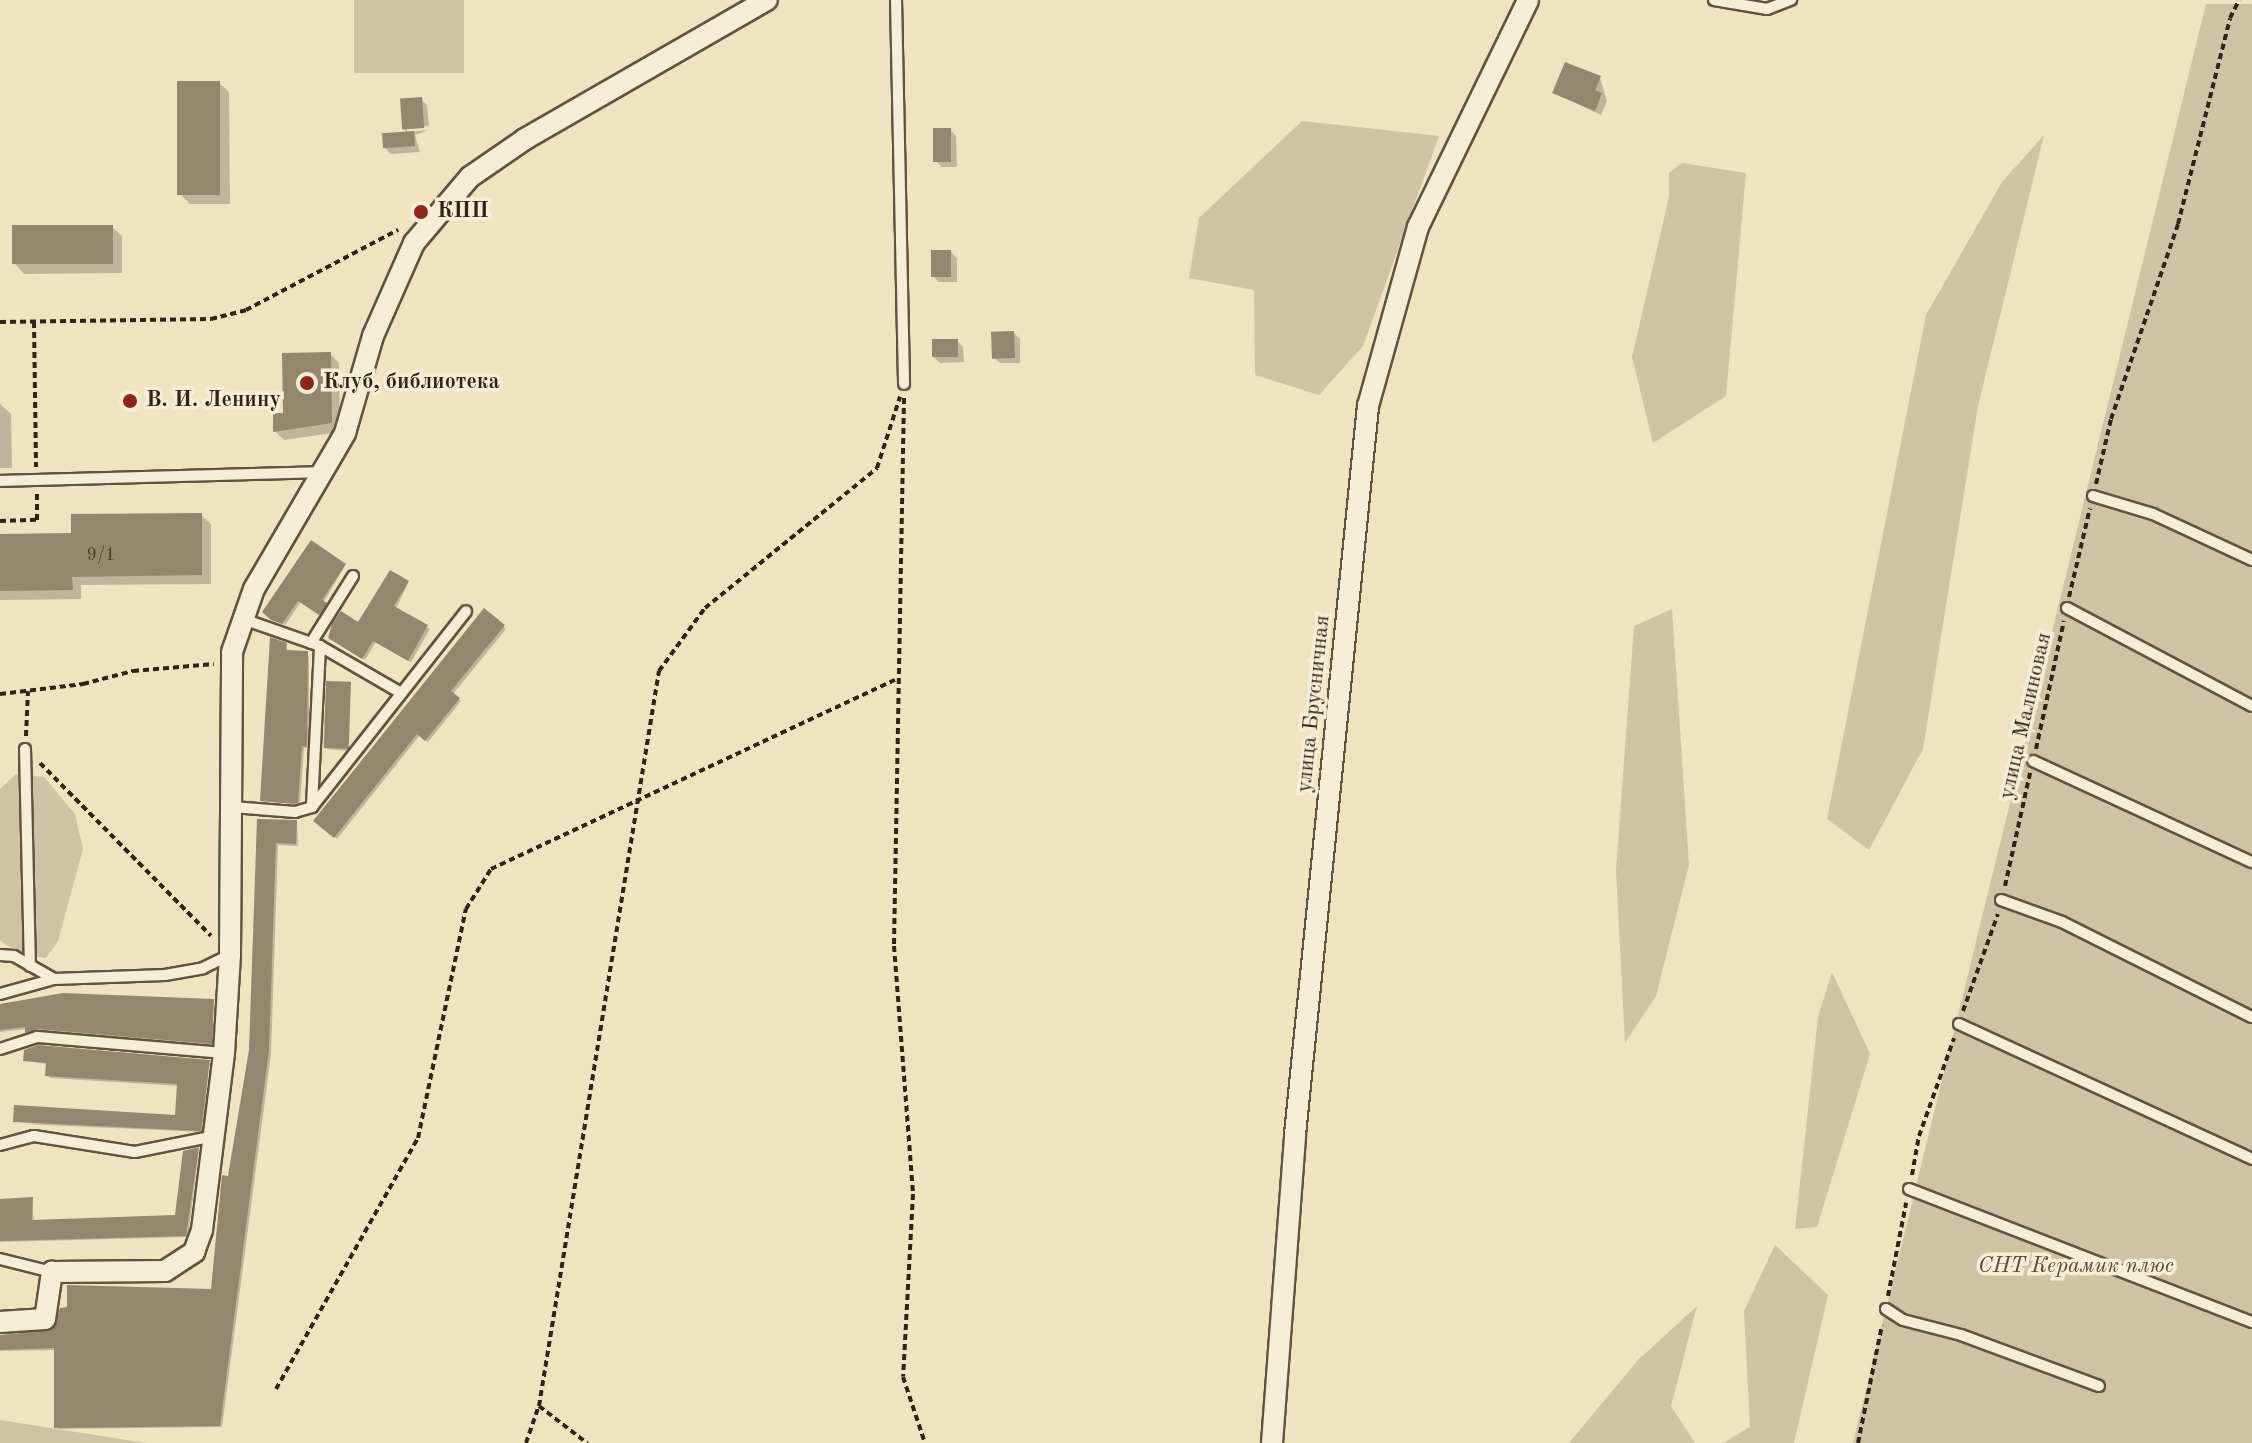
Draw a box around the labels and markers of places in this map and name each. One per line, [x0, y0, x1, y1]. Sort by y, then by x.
place label: КПП [437, 199, 489, 225]
marker: КПП [412, 203, 430, 221]
place label: Клуб, библиотека [323, 370, 500, 396]
marker: Клуб, библиотека [298, 374, 316, 392]
place label: В. И. Ленину [146, 388, 281, 414]
marker: В. И. Ленину [121, 392, 139, 410]

